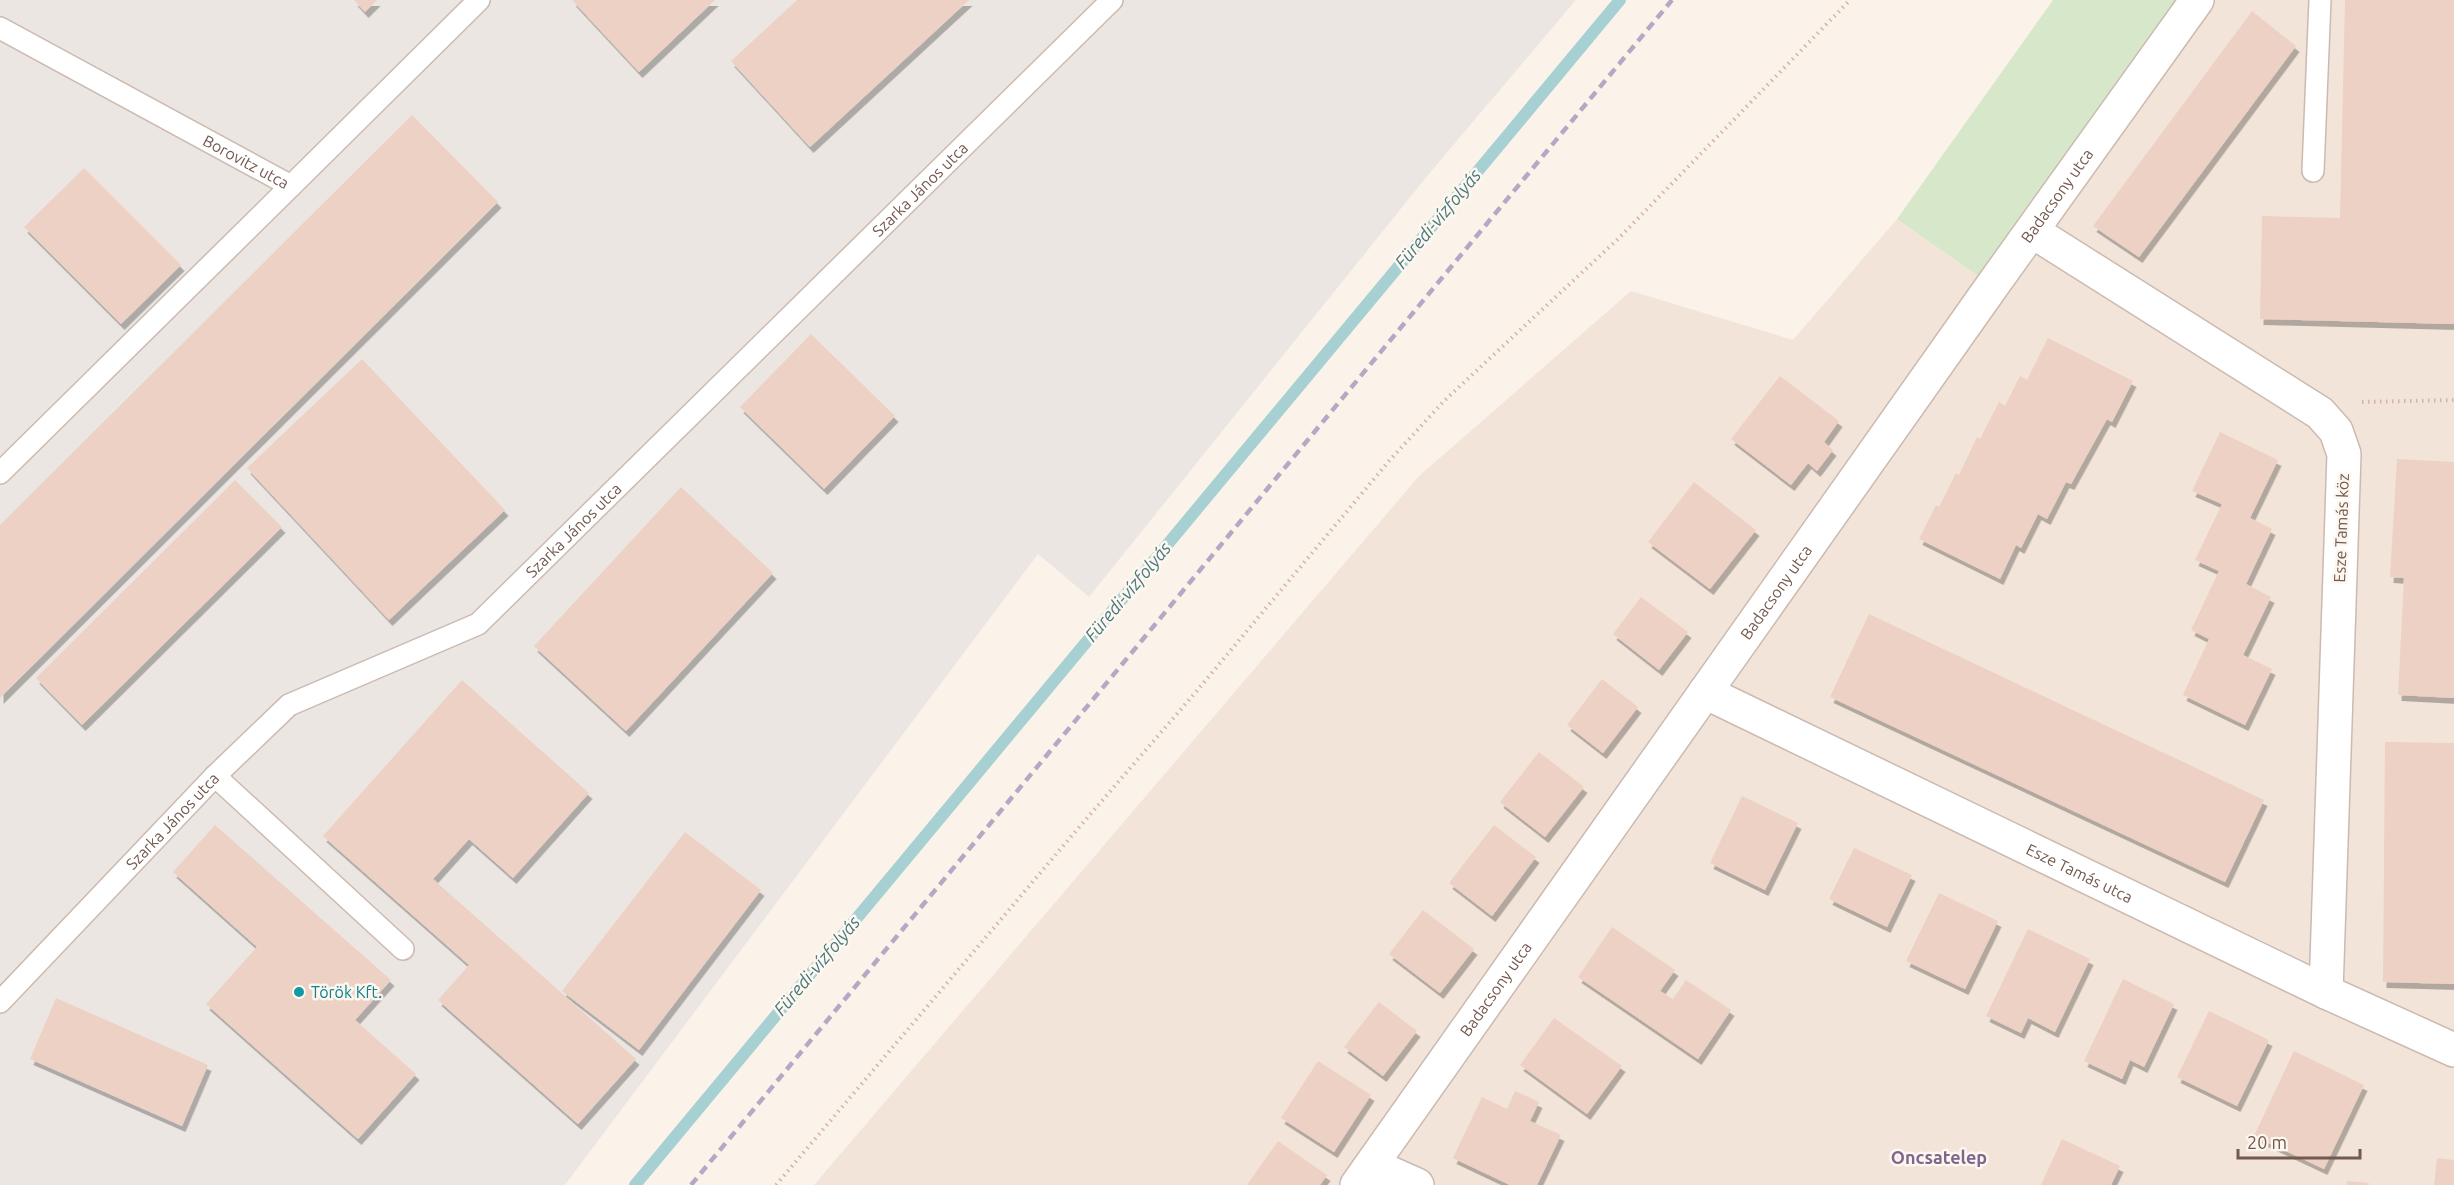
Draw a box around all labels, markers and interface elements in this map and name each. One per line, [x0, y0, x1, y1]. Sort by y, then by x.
street label: Borovitz utca [200, 131, 292, 192]
street label: Szarka János utca [868, 138, 971, 240]
street label: Badacsony utca [2017, 145, 2097, 246]
water label: Füredi-vízfolyás [1390, 165, 1485, 272]
street label: Esze Tamás köz [2330, 473, 2352, 583]
street label: Szarka János utca [522, 479, 625, 581]
water label: Füredi-vízfolyás [1080, 538, 1175, 645]
street label: Badacsony utca [1736, 541, 1815, 643]
street label: Szarka János utca [122, 769, 222, 873]
street label: Esze Tamás utca [2023, 840, 2136, 906]
water label: Füredi-vízfolyás [769, 912, 864, 1019]
street label: Badacsony utca [1456, 938, 1535, 1040]
place label: Török Kft. [311, 983, 382, 1001]
marker: Török Kft. [292, 985, 306, 999]
scale bar [2238, 1122, 2360, 1160]
text: 20 m [2247, 1132, 2287, 1152]
district label: Oncsatelep [1891, 1147, 1987, 1167]

